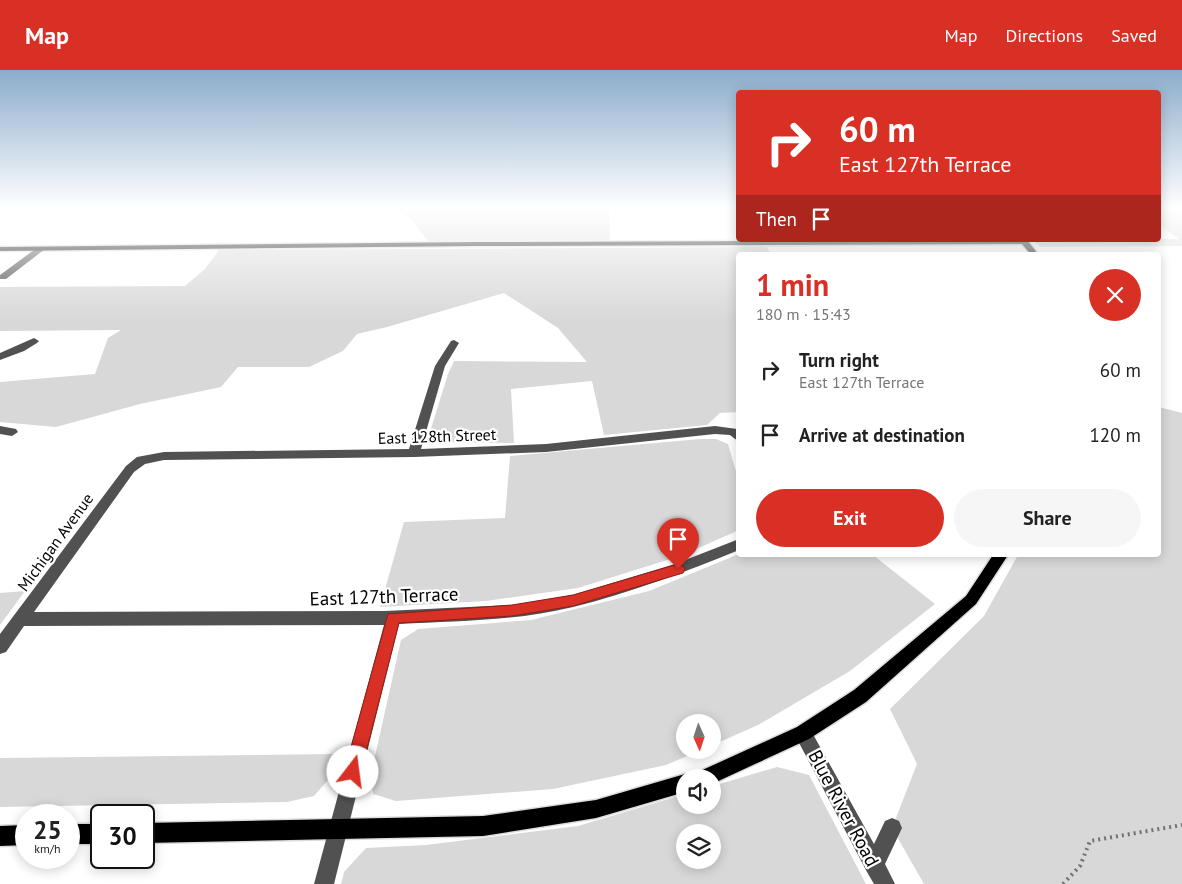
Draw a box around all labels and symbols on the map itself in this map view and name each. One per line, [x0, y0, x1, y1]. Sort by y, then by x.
street label: East 128th Street [377, 424, 497, 448]
street label: Michigan Avenue [13, 489, 97, 595]
pin [657, 518, 699, 569]
street label: East 127th Terrace [309, 581, 459, 611]
north arrow [676, 714, 721, 759]
position arrow [326, 745, 378, 797]
street label: Blue River Road [803, 746, 885, 870]
speed limit sign: 30 [90, 804, 155, 869]

